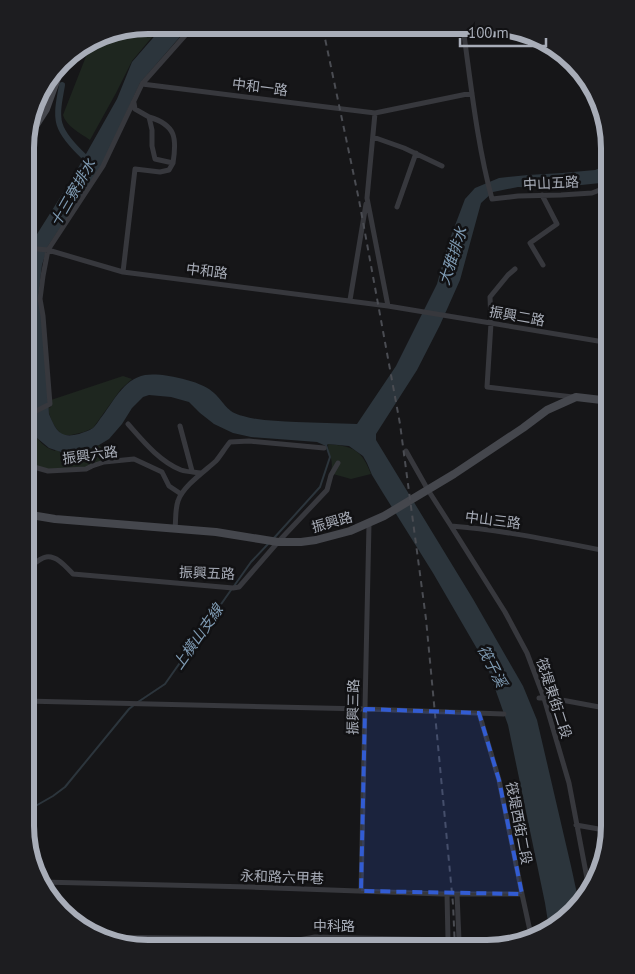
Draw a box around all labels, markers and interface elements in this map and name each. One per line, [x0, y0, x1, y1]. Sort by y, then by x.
scale bar [460, 15, 546, 47]
text: 100 m [468, 23, 509, 42]
street label: 中和一路 [231, 75, 289, 99]
water label: 十三寮排水 [46, 155, 100, 230]
street label: 中山五路 [523, 173, 579, 193]
water label: 大雅排水 [434, 223, 471, 287]
street label: 中和路 [185, 260, 229, 282]
street label: 振興二路 [488, 302, 546, 330]
street label: 振興六路 [61, 442, 119, 468]
street label: 振興路 [309, 508, 355, 536]
street label: 中山三路 [464, 508, 522, 532]
street label: 振興五路 [179, 563, 235, 583]
water label: 上橫山支線 [168, 599, 228, 673]
water label: 筏子溪 [474, 641, 512, 692]
street label: 筏堤東街二段 [532, 655, 576, 741]
street label: 振興三路 [344, 679, 362, 735]
street label: 筏堤西街二段 [502, 780, 536, 866]
street label: 永和路六甲巷 [240, 867, 324, 887]
street label: 中科路 [313, 917, 355, 935]

